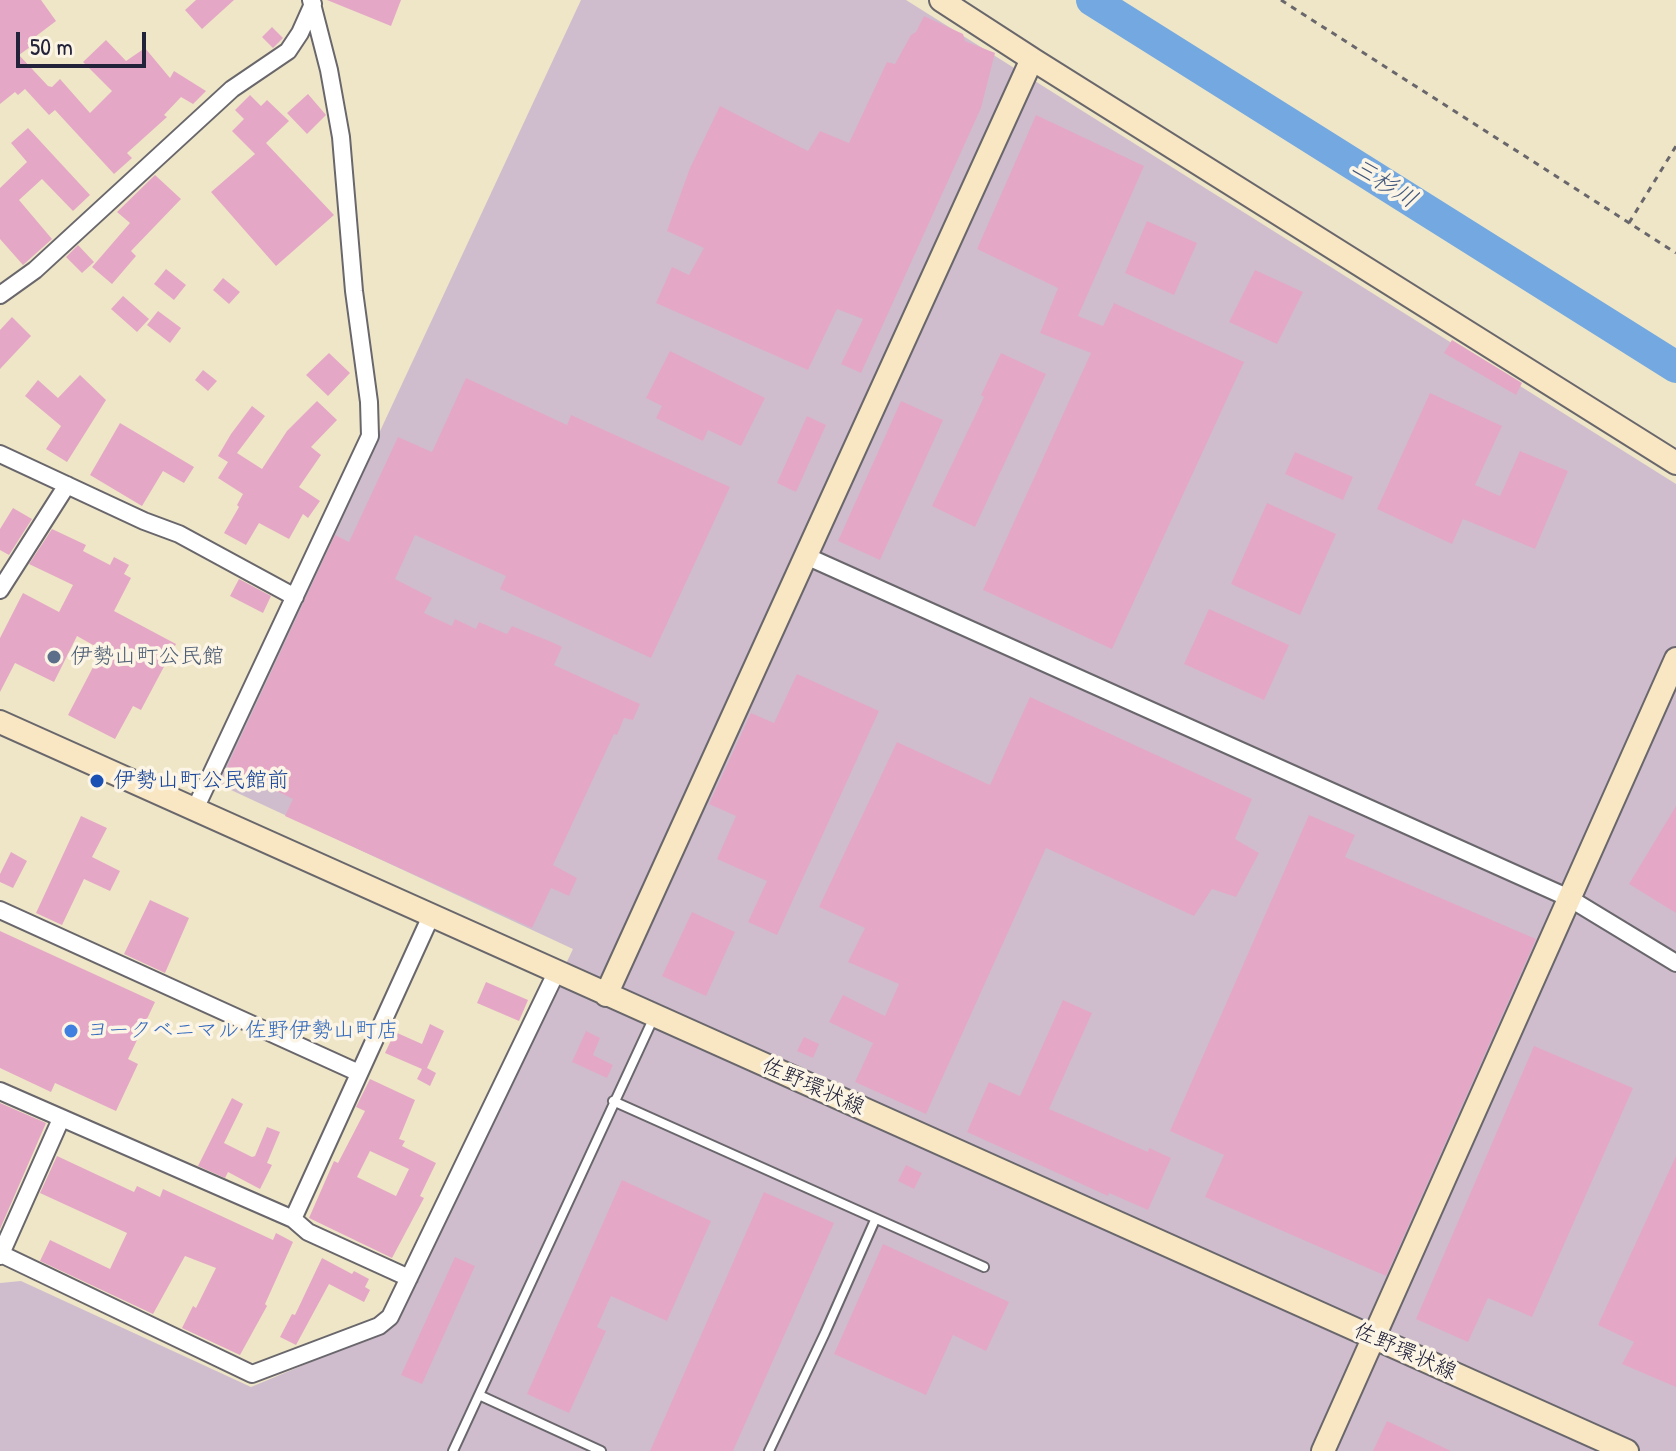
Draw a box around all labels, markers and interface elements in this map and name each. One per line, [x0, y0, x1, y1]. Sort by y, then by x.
scale bar [20, 16, 150, 66]
text: 50 m [30, 30, 73, 62]
water label: 三杉川 [1346, 153, 1422, 215]
place label: 伊勢山町公民館 [70, 644, 224, 670]
marker: 伊勢山町公民館 [45, 648, 63, 666]
place label: 伊勢山町公民館前 [113, 768, 289, 794]
marker: 伊勢山町公民館前 [88, 772, 106, 790]
place label: ヨークベニマル 佐野伊勢山町店 [87, 1018, 399, 1044]
marker: ヨークベニマル 佐野伊勢山町店 [62, 1022, 80, 1040]
street label: 佐野環状線 [757, 1053, 869, 1121]
street label: 佐野環状線 [1349, 1318, 1461, 1386]

